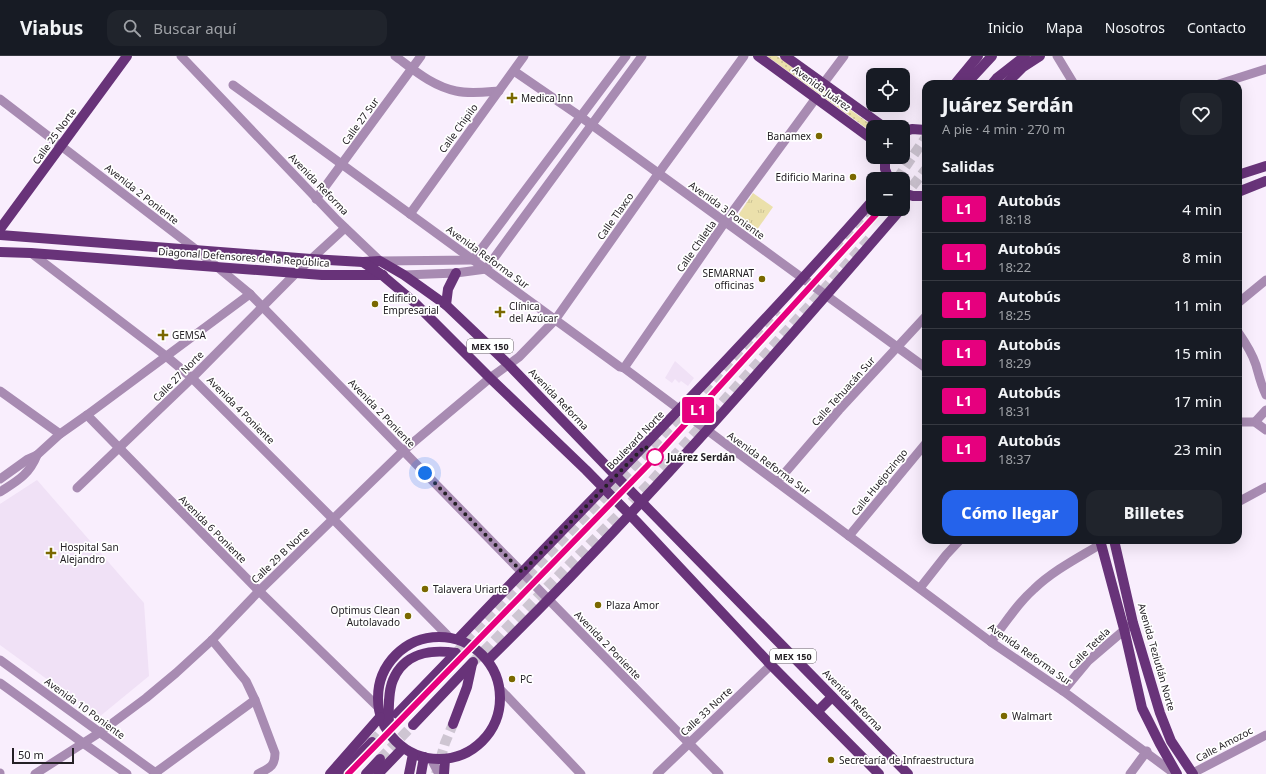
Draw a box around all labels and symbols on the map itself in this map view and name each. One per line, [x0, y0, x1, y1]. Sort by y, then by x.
street label: Avenida Juárez [790, 62, 854, 114]
place label: Medica Inn [521, 91, 573, 105]
marker: Medica Inn [506, 92, 518, 104]
street label: Calle 27 Sur [338, 95, 382, 147]
street label: Calle Chipilo [435, 101, 481, 155]
street label: Calle 25 Norte [29, 105, 79, 167]
place label: Banamex [767, 129, 812, 143]
marker: Banamex [814, 131, 824, 141]
street label: Avenida Reforma [286, 150, 352, 218]
street label: Avenida 2 Poniente [102, 161, 182, 228]
place label: Edificio Marina [775, 170, 845, 184]
marker: Edificio Marina [848, 172, 858, 182]
street label: Avenida 3 Poniente [686, 178, 768, 242]
street label: Calle Tlaxco [593, 189, 637, 243]
street label: Calle Chiletla [673, 217, 719, 275]
street label: Avenida Reforma Sur [444, 222, 532, 292]
street label: Diagonal Defensores de la República [158, 244, 330, 270]
place label: SEMARNAT officinas [702, 266, 754, 292]
marker: SEMARNAT officinas [757, 274, 767, 284]
place label: Edificio Empresarial [383, 291, 439, 317]
marker: Edificio Empresarial [370, 299, 380, 309]
place label: Clínica del Azúcar [509, 299, 558, 325]
marker: Clínica del Azúcar [494, 306, 506, 318]
place label: GEMSA [172, 328, 206, 342]
marker: GEMSA [157, 329, 169, 341]
road number: MEX 150 [467, 339, 513, 353]
street label: Calle 27 Norte [150, 347, 207, 404]
street label: Calle Tehuacán Sur [808, 353, 878, 429]
street label: Avenida Reforma [526, 365, 592, 433]
street label: Avenida 4 Poniente [204, 373, 278, 447]
street label: Avenida 2 Poniente [346, 376, 419, 451]
line badge: L1 [680, 397, 716, 423]
street label: Boulevard Norte [603, 407, 667, 473]
street label: Avenida Reforma Sur [725, 428, 813, 498]
street label: Calle Huejotzingo [848, 446, 910, 518]
marker: Juárez Serdán [646, 448, 664, 466]
place label: Juárez Serdán [666, 450, 735, 464]
your location [415, 463, 435, 483]
street label: Avenida 6 Poniente [176, 492, 250, 566]
street label: Calle 29 B Norte [248, 523, 312, 586]
place label: Hospital San Alejandro [60, 540, 119, 566]
marker: Hospital San Alejandro [45, 547, 57, 559]
place label: Talavera Uriarte [433, 582, 508, 596]
marker: Talavera Uriarte [420, 584, 430, 594]
place label: Plaza Amor [606, 598, 659, 612]
marker: Plaza Amor [593, 600, 603, 610]
street label: Avenida Teziutlán Norte [1135, 601, 1179, 713]
place label: Optimus Clean Autolavado [331, 603, 400, 629]
street label: Avenida 2 Poniente [572, 608, 645, 683]
marker: Optimus Clean Autolavado [403, 611, 413, 621]
street label: Avenida Reforma Sur [985, 620, 1075, 688]
street label: Calle Tetela [1065, 624, 1113, 672]
road number: MEX 150 [770, 649, 816, 663]
street label: Avenida Reforma [820, 666, 886, 734]
place label: PC [520, 672, 533, 686]
street label: Avenida 10 Poniente [42, 674, 128, 742]
marker: PC [507, 674, 517, 684]
street label: Calle 33 Norte [677, 683, 735, 739]
place label: Walmart [1012, 709, 1052, 723]
marker: Walmart [999, 711, 1009, 721]
street label: Calle Amozoc [1193, 723, 1255, 765]
scale bar [12, 746, 74, 765]
place label: Secretaría de Infraestructura [839, 753, 974, 767]
marker: Secretaría de Infraestructura [826, 755, 836, 765]

